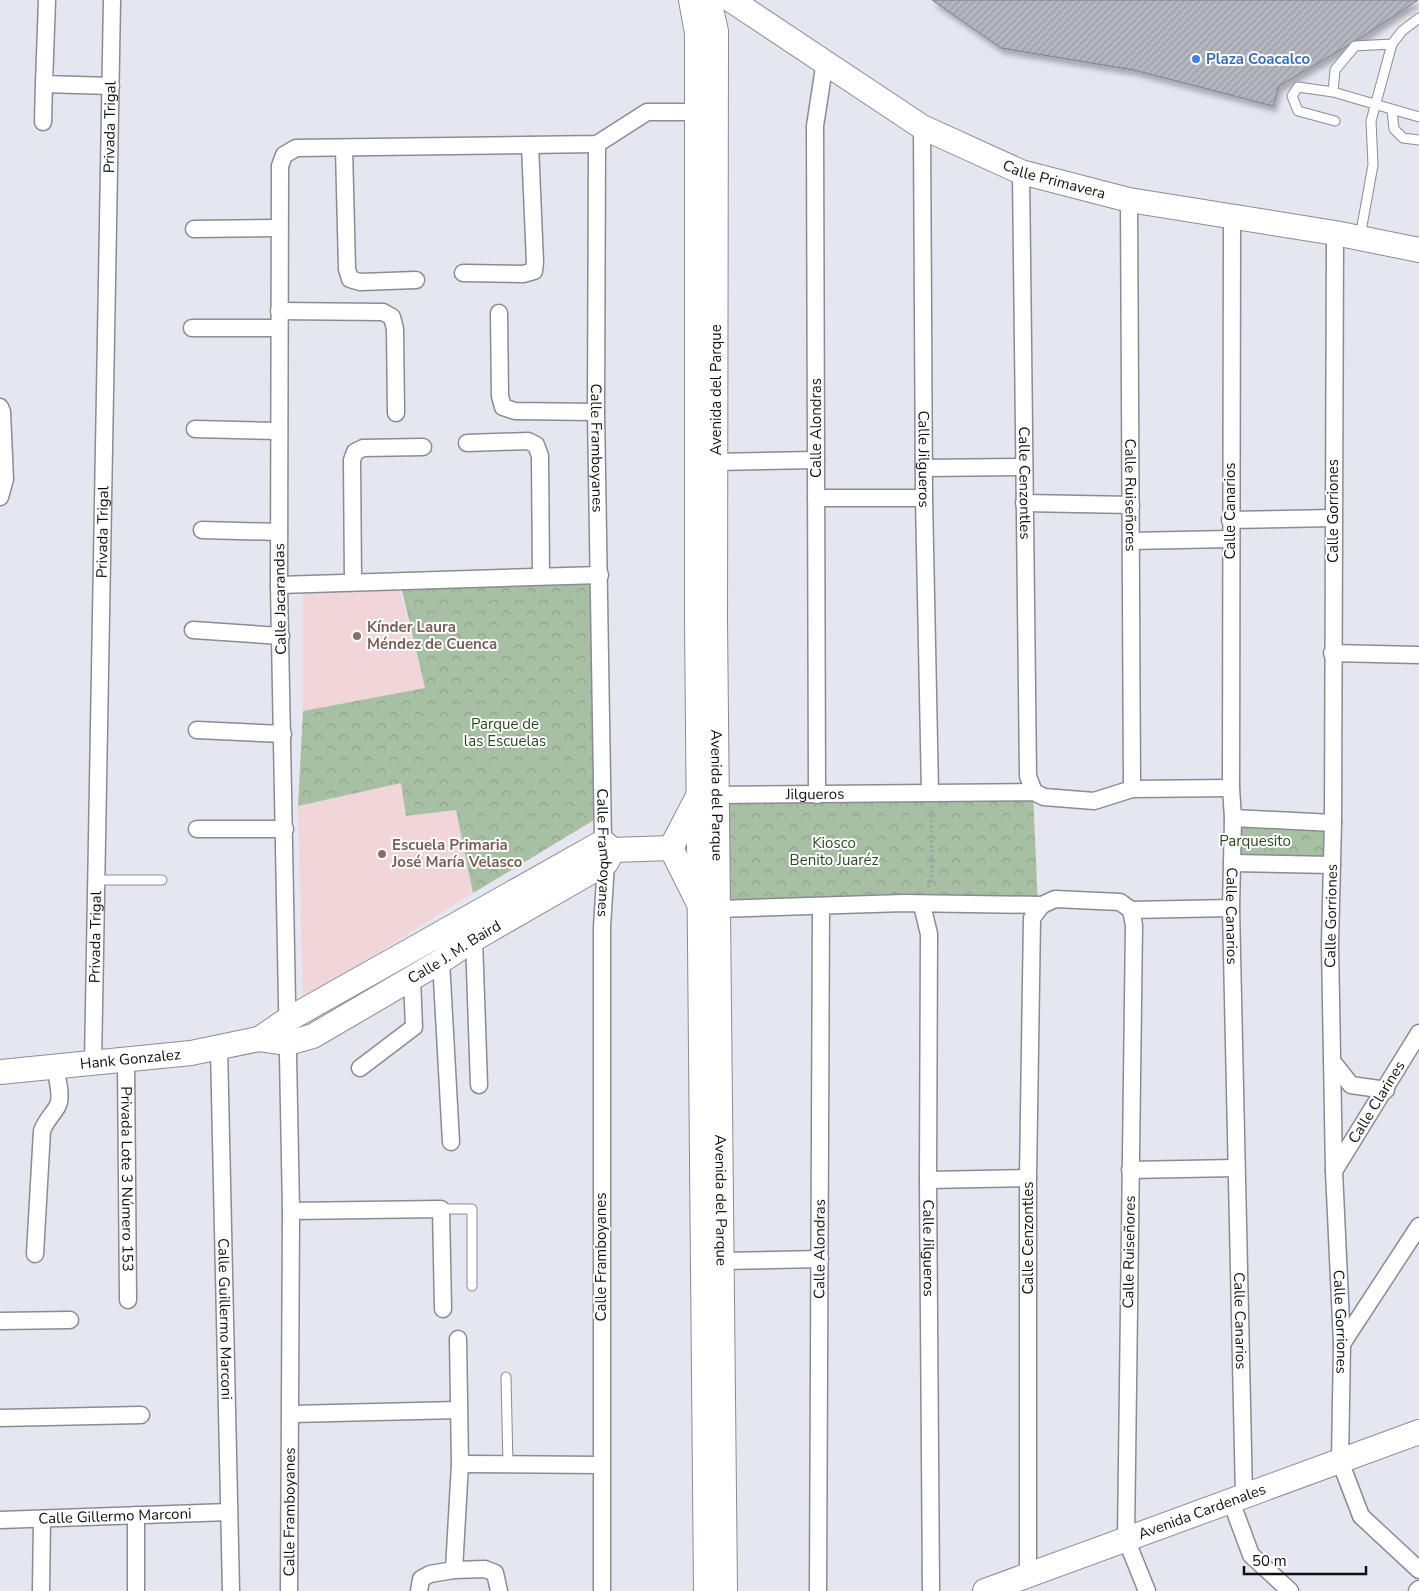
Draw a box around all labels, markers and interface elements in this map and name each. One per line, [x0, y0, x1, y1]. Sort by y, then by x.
place label: Plaza Coacalco [1206, 49, 1310, 69]
marker: Plaza Coacalco [1190, 53, 1202, 65]
street label: Privada Trigal [99, 80, 121, 173]
street label: Calle Primavera [999, 155, 1108, 204]
street label: Avenida del Parque [706, 324, 726, 456]
street label: Calle Alondras [806, 378, 826, 478]
street label: Calle Framboyanes [586, 384, 608, 513]
street label: Calle Jilgueros [914, 410, 934, 508]
street label: Calle Cenzontles [1014, 426, 1035, 540]
street label: Calle Ruiseñores [1120, 438, 1141, 552]
street label: Calle Gorriones [1323, 459, 1343, 563]
street label: Calle Canarios [1220, 462, 1240, 560]
street label: Privada Trigal [92, 485, 113, 578]
street label: Calle Jacarandas [269, 543, 291, 655]
place label: Kínder Laura Méndez de Cuenca [367, 617, 497, 654]
marker: Kínder Laura Méndez de Cuenca [351, 630, 363, 642]
park label: Parque de las Escuelas [464, 714, 546, 751]
street label: Avenida del Parque [706, 729, 727, 861]
street label: Jilgueros [785, 784, 844, 804]
street label: Calle Framboyanes [592, 788, 616, 918]
park label: Parquesito [1219, 831, 1291, 851]
park label: Kiosco Benito Juaréz [790, 833, 878, 870]
place label: Escuela Primaria José María Velasco [391, 835, 523, 872]
marker: Escuela Primaria José María Velasco [376, 848, 388, 860]
street label: Calle Gorriones [1320, 864, 1342, 968]
street label: Calle Canarios [1221, 867, 1242, 965]
street label: Privada Trigal [84, 890, 106, 983]
street label: Calle J. M. Baird [404, 916, 505, 988]
street label: Hank Gonzalez [79, 1044, 182, 1074]
street label: Calle Clarines [1343, 1057, 1410, 1147]
street label: Privada Lote 3 Número 153 [116, 1086, 138, 1272]
street label: Avenida del Parque [710, 1134, 732, 1266]
street label: Calle Cenzontles [1018, 1182, 1038, 1294]
street label: Calle Framboyanes [591, 1193, 611, 1321]
street label: Calle Ruiseñores [1118, 1195, 1140, 1309]
street label: Calle Alondras [809, 1199, 830, 1299]
street label: Calle Jilgueros [918, 1199, 939, 1297]
street label: Calle Guillermo Marconi [213, 1238, 237, 1400]
street label: Calle Gorriones [1329, 1269, 1352, 1374]
street label: Calle Canarios [1229, 1272, 1251, 1370]
street label: Calle Framboyanes [279, 1448, 300, 1576]
street label: Avenida Cardenales [1135, 1479, 1269, 1544]
street label: Calle Gillermo Marconi [38, 1503, 192, 1529]
scale bar [1244, 1544, 1366, 1576]
text: 50 m [1252, 1551, 1287, 1571]

